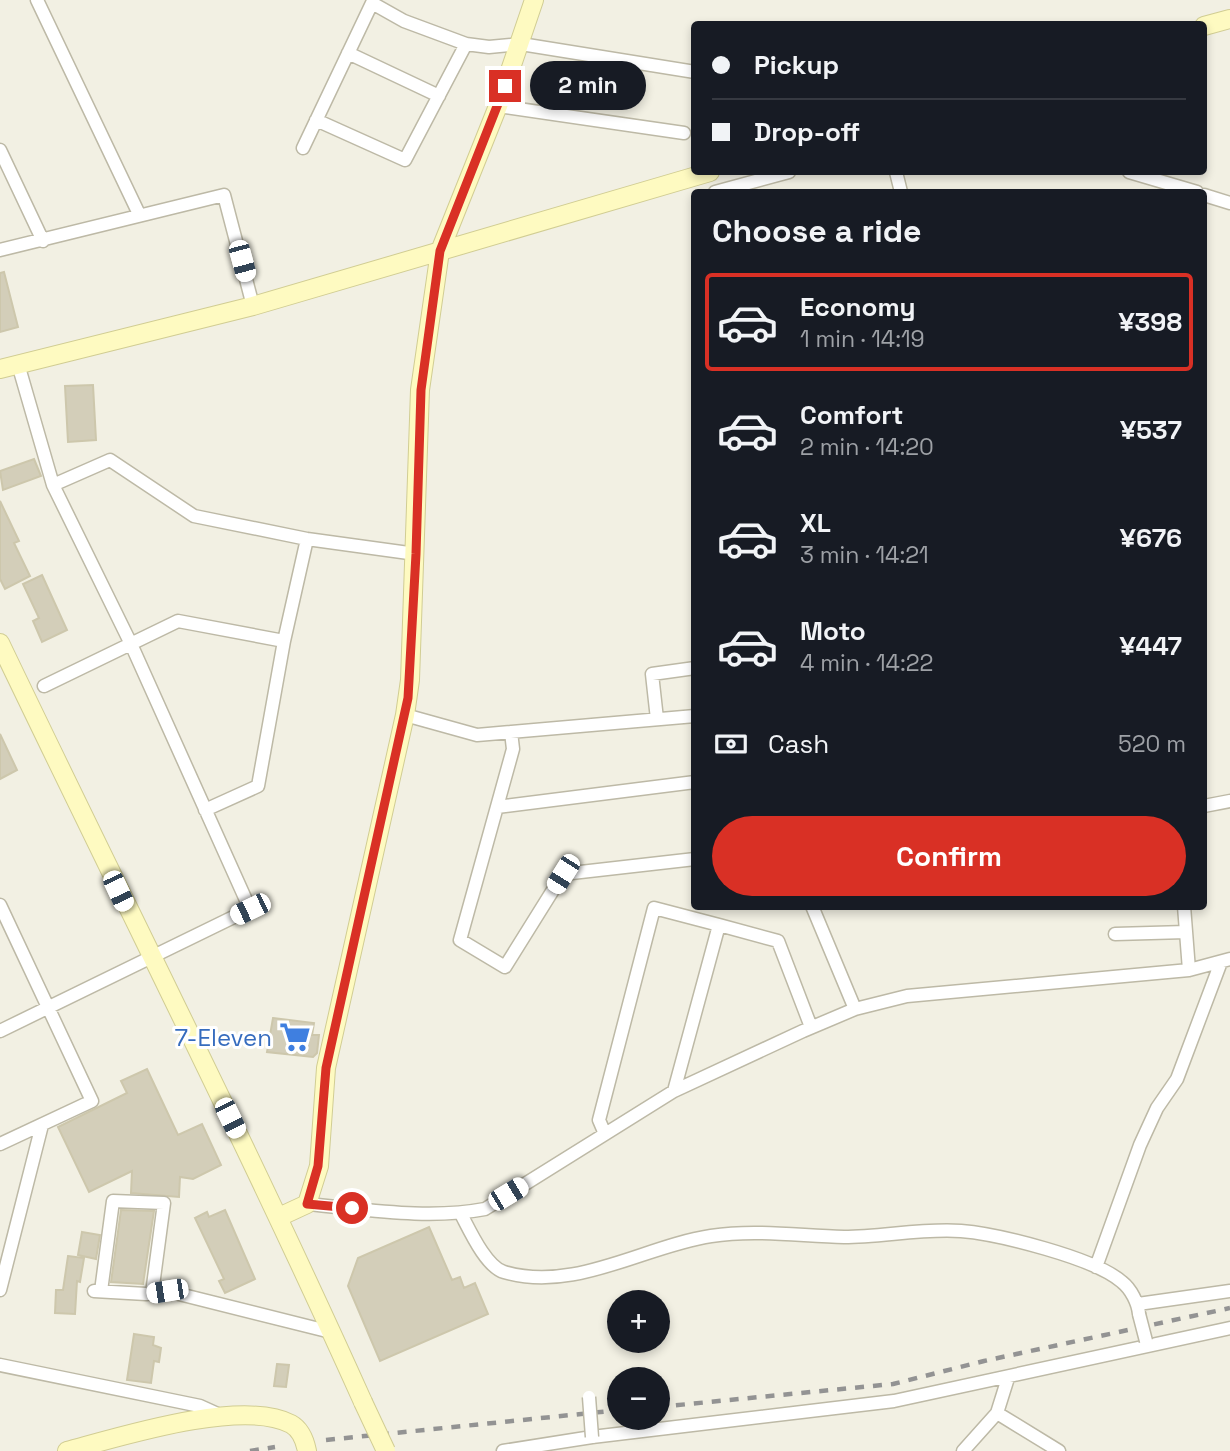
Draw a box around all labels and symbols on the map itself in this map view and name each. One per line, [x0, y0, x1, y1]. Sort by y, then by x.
callout: 2 min [530, 62, 645, 110]
route end [489, 70, 521, 102]
car [227, 238, 258, 284]
car [543, 851, 584, 897]
car [100, 868, 137, 914]
car [227, 890, 274, 928]
supermarket icon: 7-Eleven [278, 1020, 312, 1054]
place label: 7-Eleven [174, 1022, 272, 1053]
car [212, 1095, 249, 1141]
car [485, 1174, 532, 1214]
route start [336, 1192, 368, 1224]
car [145, 1277, 190, 1305]

